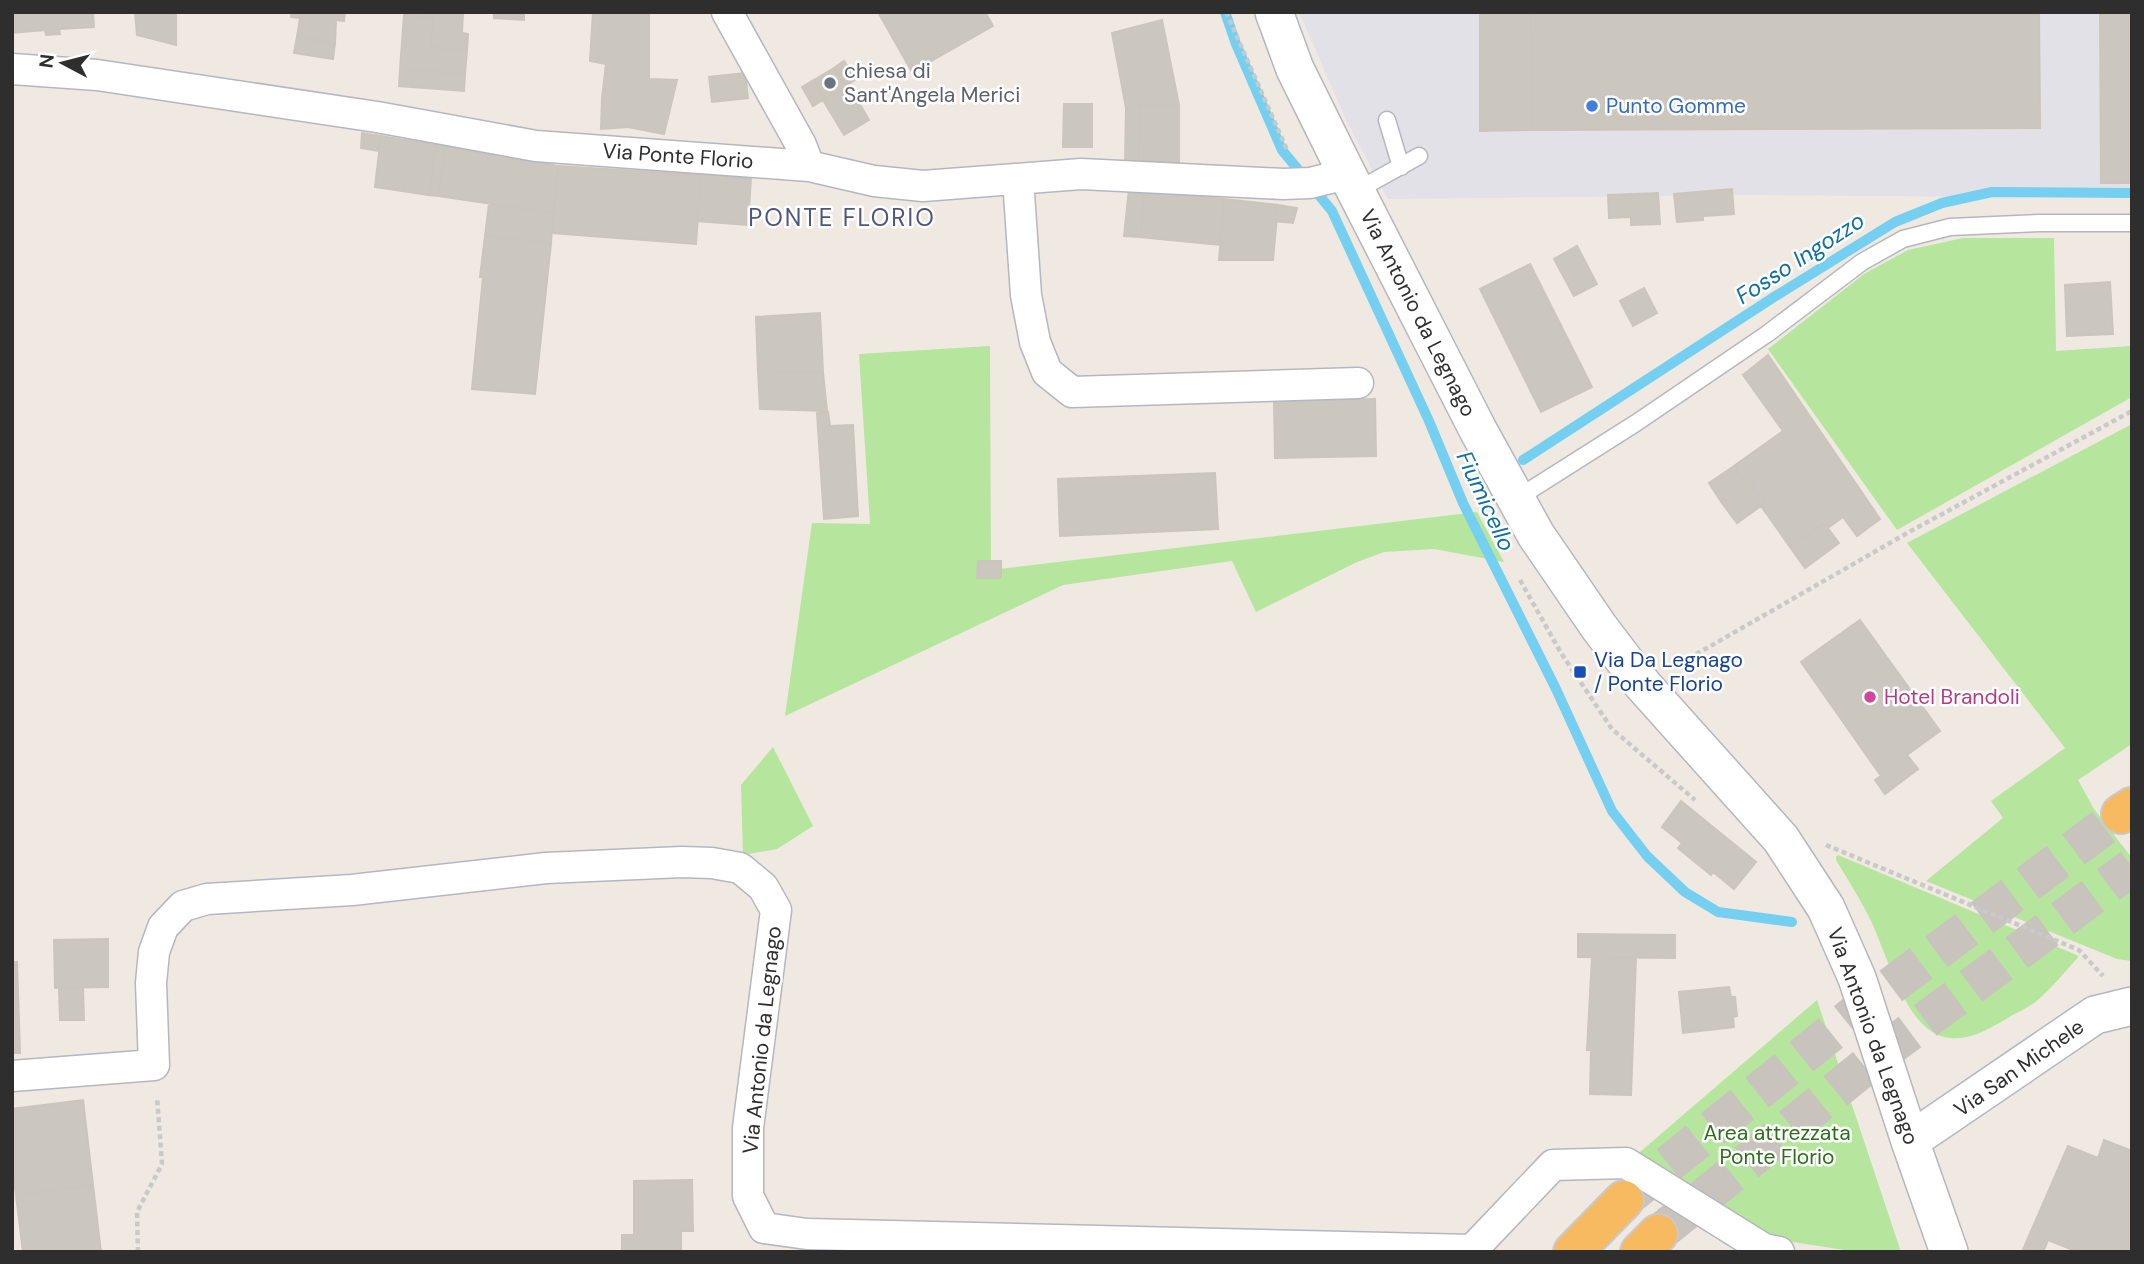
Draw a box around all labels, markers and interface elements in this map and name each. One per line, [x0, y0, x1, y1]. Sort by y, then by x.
north arrow [28, 28, 98, 98]
text: N [33, 53, 60, 69]
place label: chiesa di Sant'Angela Merici [844, 57, 1020, 109]
marker: chiesa di Sant'Angela Merici [822, 75, 838, 91]
place label: Punto Gomme [1606, 92, 1746, 120]
marker: Punto Gomme [1584, 98, 1600, 114]
street label: Via Ponte Florio [602, 137, 754, 175]
district label: PONTE FLORIO [748, 202, 936, 233]
street label: Via Antonio da Legnago [1353, 205, 1483, 421]
water label: Fosso Ingozzo [1730, 205, 1870, 311]
water label: Fiumicello [1450, 446, 1522, 556]
place label: Via Da Legnago / Ponte Florio [1594, 646, 1743, 698]
marker: Via Da Legnago / Ponte Florio [1572, 664, 1588, 680]
place label: Hotel Brandoli [1884, 683, 2020, 711]
marker: Hotel Brandoli [1862, 689, 1878, 705]
street label: Via Antonio da Legnago [1821, 923, 1925, 1149]
street label: Via Antonio da Legnago [736, 925, 788, 1155]
street label: Via San Michele [1948, 1013, 2090, 1123]
park label: Area attrezzata Ponte Florio [1703, 1119, 1851, 1171]

